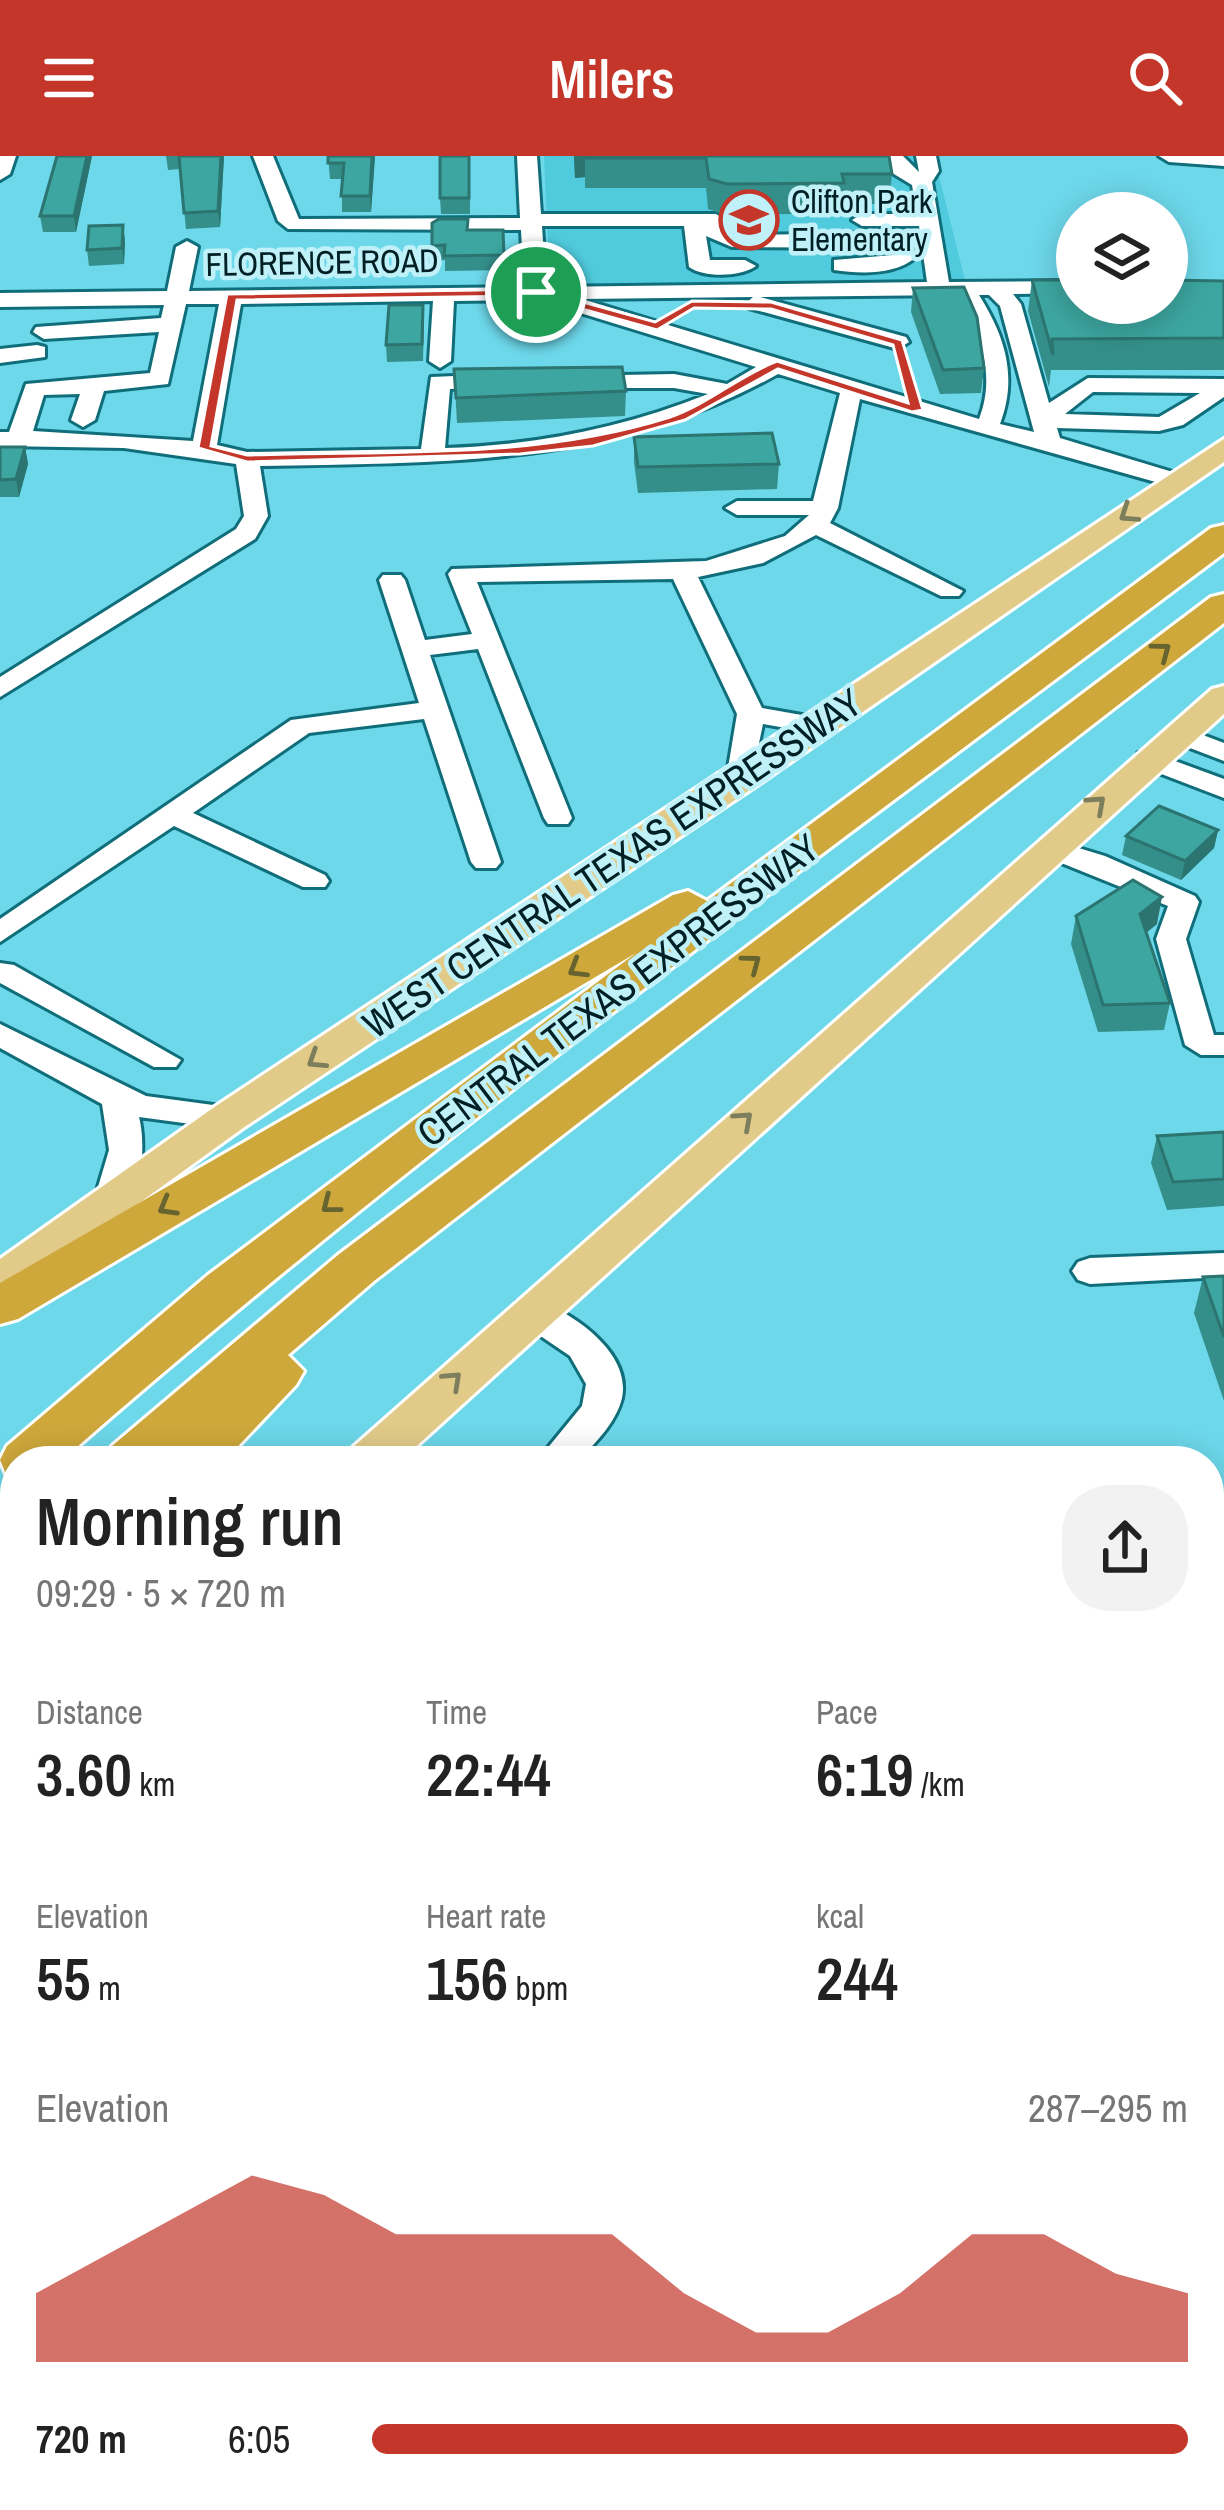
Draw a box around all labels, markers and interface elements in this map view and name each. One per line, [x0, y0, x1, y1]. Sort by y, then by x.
text: Milers [549, 42, 675, 115]
icon: menu [36, 45, 102, 111]
icon: search [1122, 45, 1188, 111]
place label: Clifton Park Elementary [791, 179, 933, 261]
school or university icon: Clifton Park Elementary [718, 189, 780, 251]
map controls [1056, 192, 1188, 324]
button: layers [1056, 192, 1188, 324]
street label: FLORENCE ROAD [205, 238, 439, 286]
pin [485, 241, 587, 343]
icon: arrive [503, 259, 569, 325]
one-way arrow [1119, 500, 1141, 522]
one-way arrow [1149, 643, 1171, 665]
street label: WEST CENTRAL TEXAS EXPRESSWAY [353, 678, 871, 1048]
one-way arrow [1084, 797, 1105, 818]
street label: CENTRAL TEXAS EXPRESSWAY [407, 823, 829, 1157]
one-way arrow [569, 954, 590, 977]
one-way arrow [738, 956, 760, 977]
one-way arrow [308, 1045, 330, 1067]
one-way arrow [730, 1113, 752, 1134]
one-way arrow [322, 1191, 344, 1212]
one-way arrow [159, 1192, 180, 1215]
one-way arrow [440, 1373, 461, 1395]
text: Morning run [36, 1477, 344, 1566]
button: share [1062, 1485, 1188, 1611]
text: 09:29 · 5 × 720 m [36, 1567, 286, 1619]
text: Distance [36, 1690, 143, 1734]
text: Time [426, 1690, 487, 1734]
text: Pace [816, 1690, 878, 1734]
text: 3.60 [36, 1734, 132, 1815]
text: 22:44 [426, 1734, 551, 1815]
text: 6:19 [816, 1734, 914, 1815]
text: km [132, 1762, 175, 1806]
text: /km [914, 1762, 965, 1806]
text: Elevation [36, 1894, 149, 1938]
text: Heart rate [426, 1894, 546, 1938]
text: kcal [816, 1894, 864, 1938]
text: 55 [36, 1938, 91, 2019]
text: 156 [426, 1938, 508, 2019]
text: 244 [816, 1938, 898, 2019]
text: m [91, 1966, 121, 2010]
text: bpm [508, 1966, 568, 2010]
text: Elevation [36, 2082, 169, 2134]
text: 287–295 m [1028, 2082, 1188, 2134]
text: 720 m [36, 2413, 127, 2465]
text: 6:05 [228, 2413, 290, 2465]

